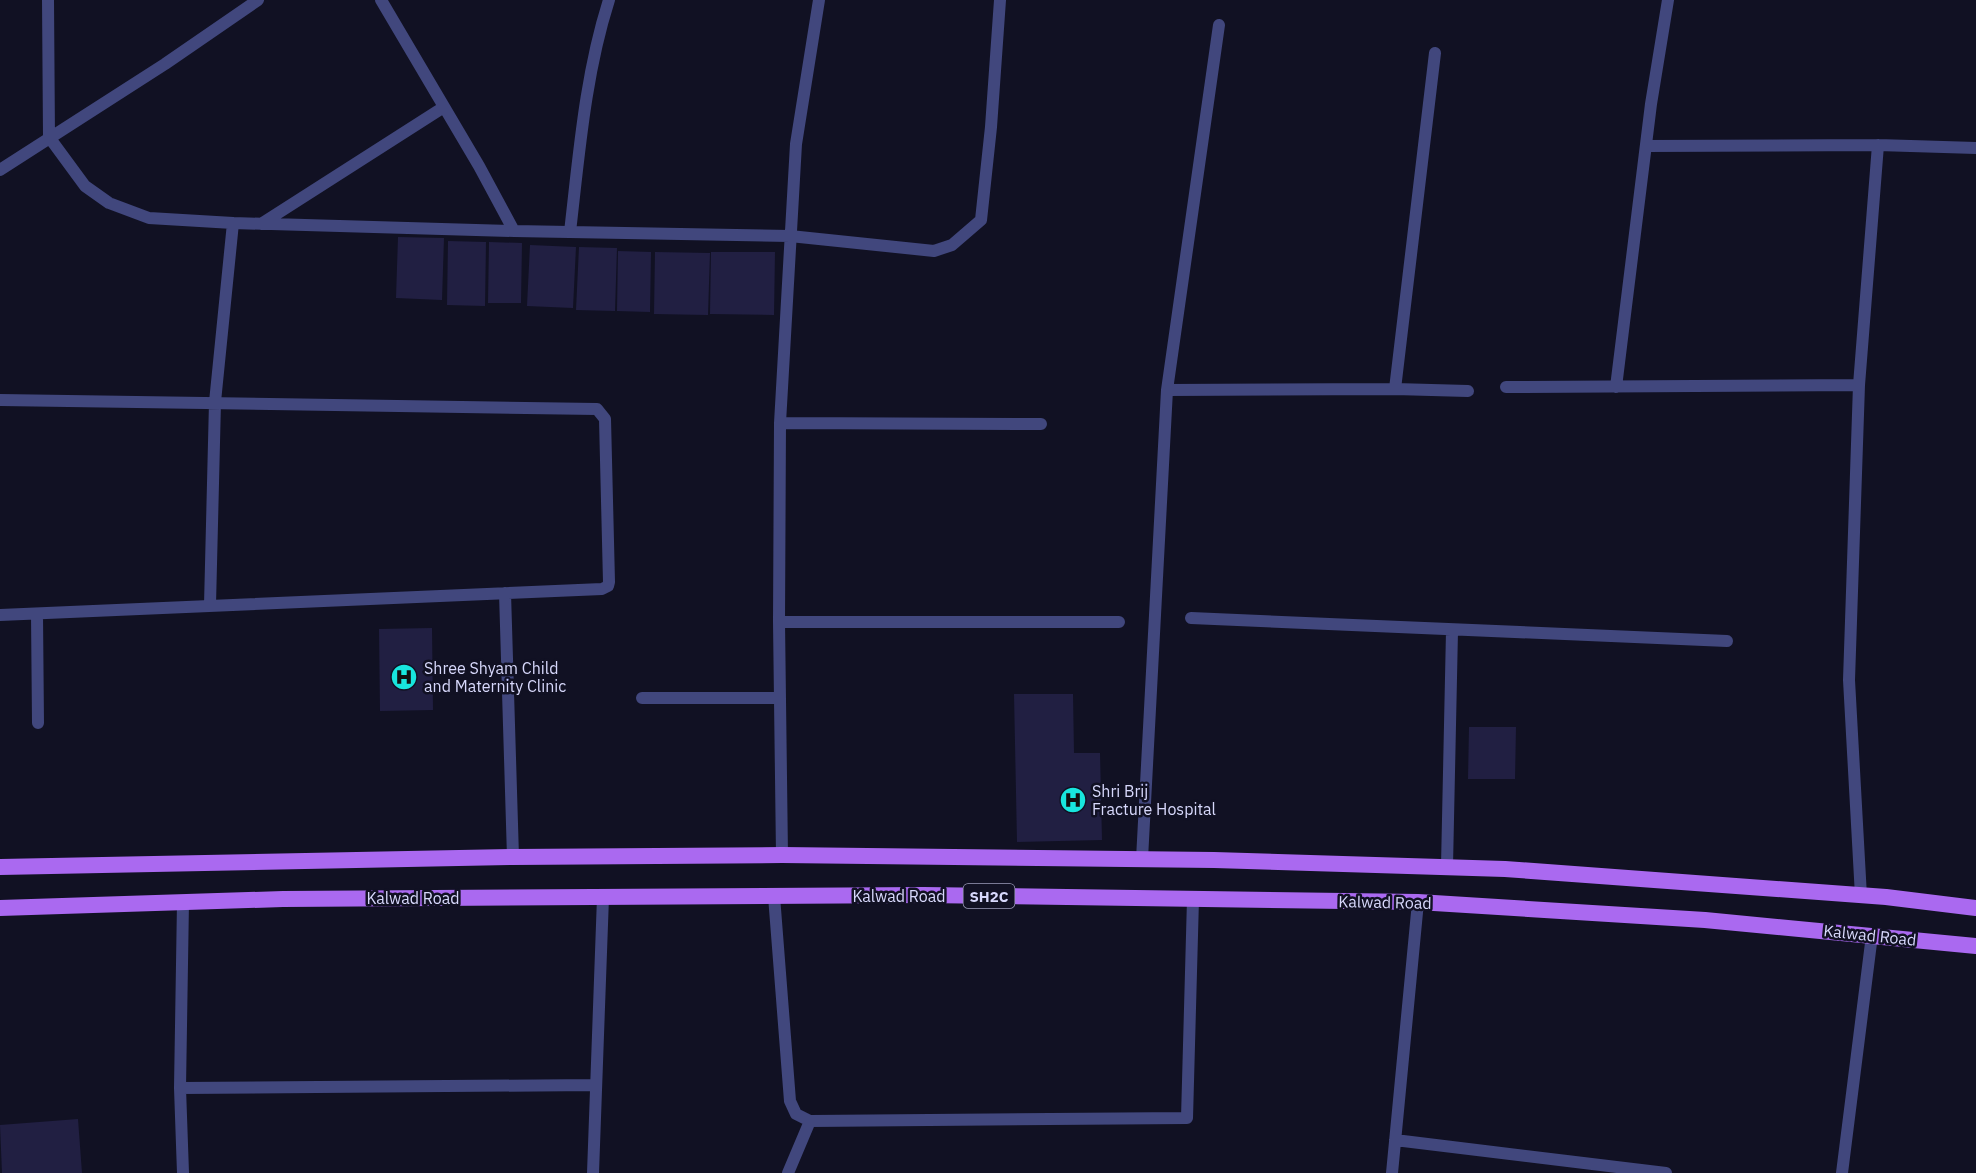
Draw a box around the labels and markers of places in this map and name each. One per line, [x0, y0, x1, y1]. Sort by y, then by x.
place label: Shree Shyam Child and Maternity Clinic [424, 658, 566, 696]
hospital icon: Shree Shyam Child and Maternity Clinic [389, 662, 419, 692]
place label: Shri Brij Fracture Hospital [1092, 781, 1216, 819]
hospital icon: Shri Brij Fracture Hospital [1058, 785, 1088, 815]

